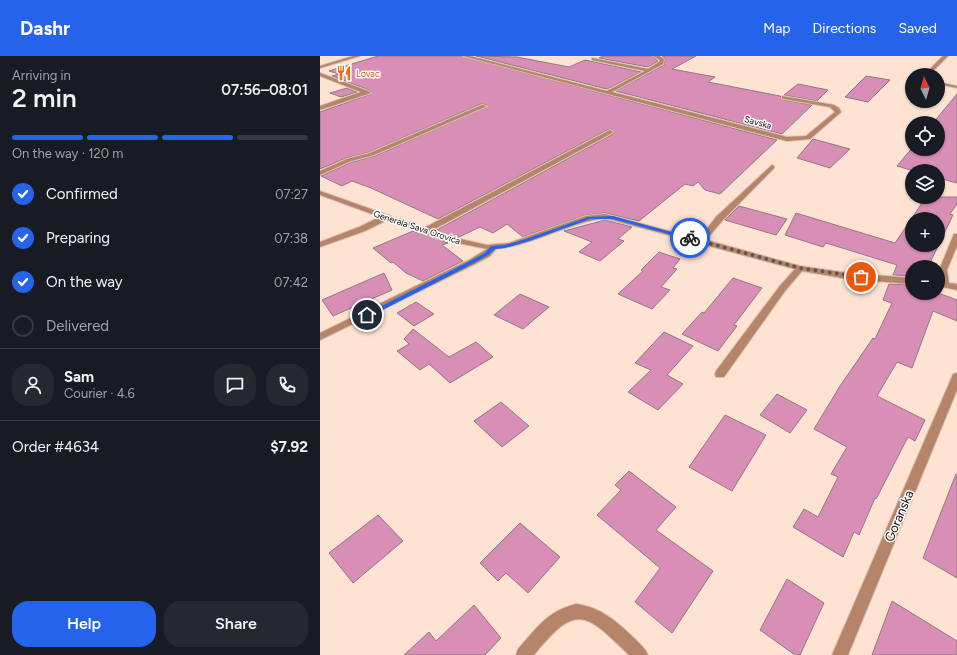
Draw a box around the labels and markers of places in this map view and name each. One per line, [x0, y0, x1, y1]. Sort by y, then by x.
restaurant icon: Lovac [335, 64, 353, 82]
place label: Lovac [356, 68, 380, 79]
pin [844, 260, 878, 294]
pin [350, 298, 384, 332]

